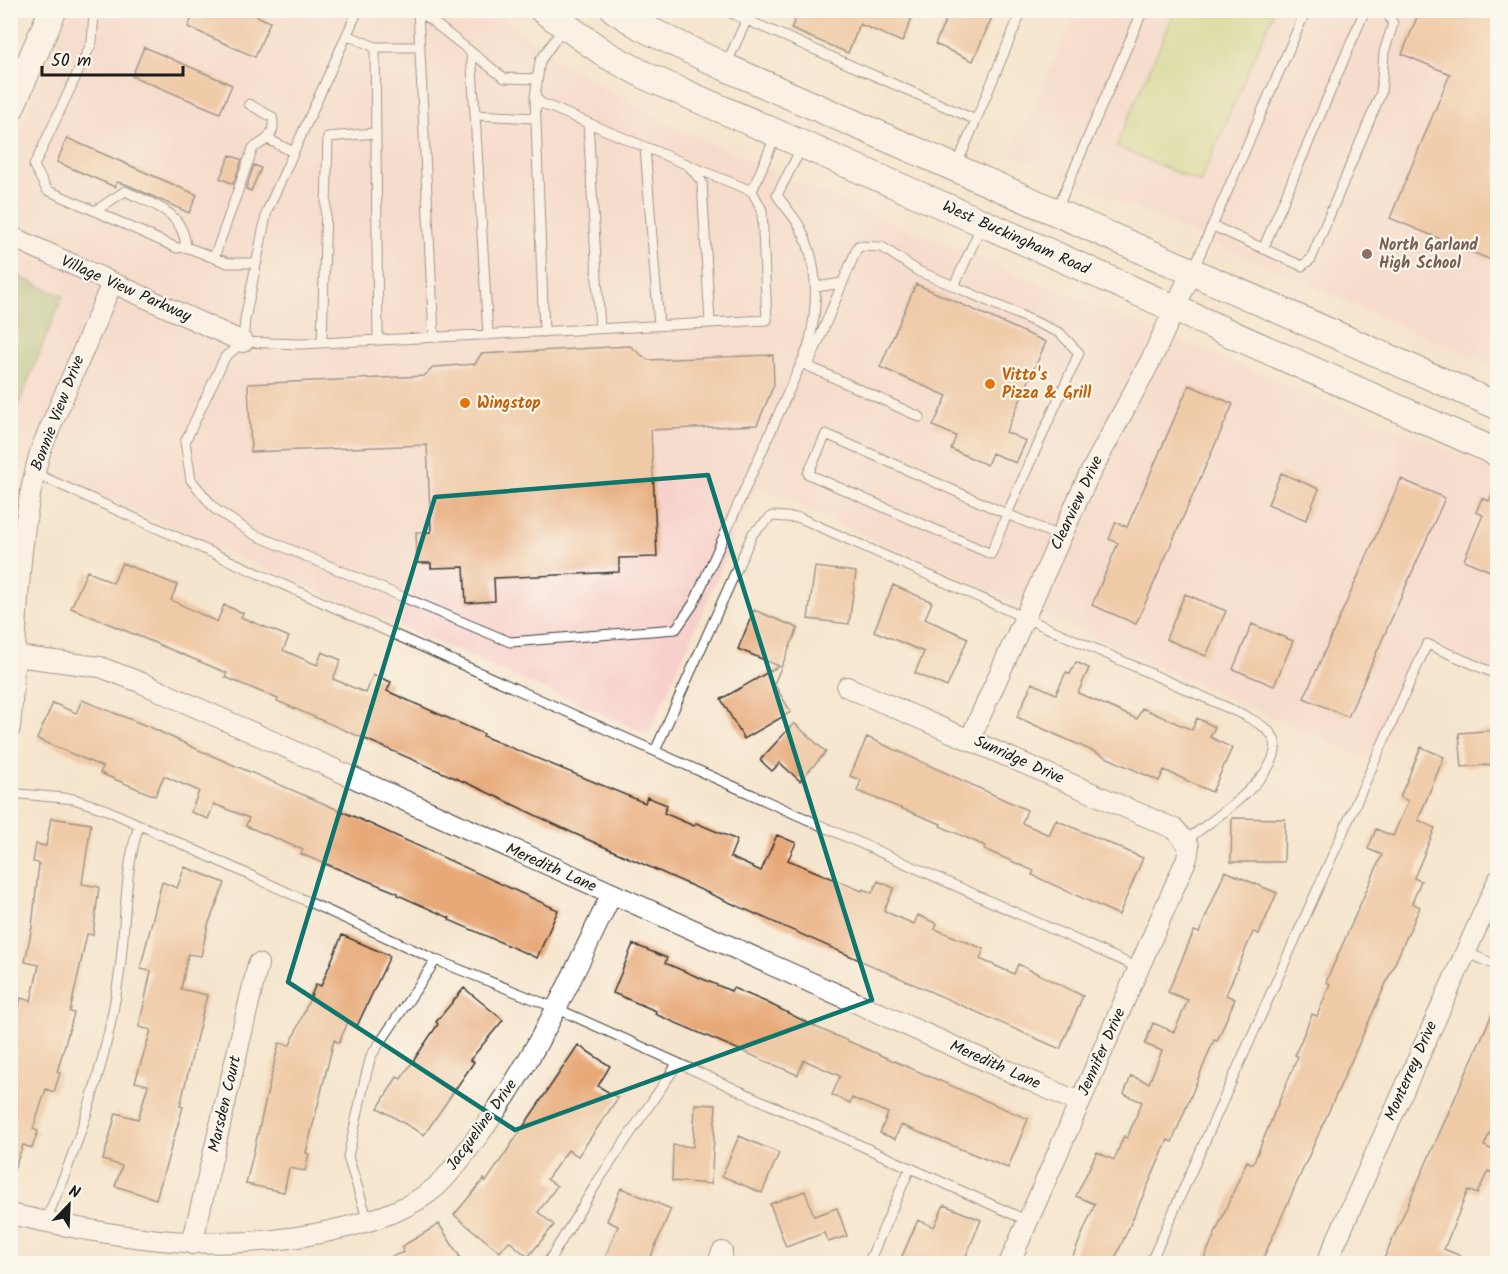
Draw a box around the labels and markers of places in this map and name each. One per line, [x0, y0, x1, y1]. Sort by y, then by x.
place label: North Garland High School [1379, 233, 1478, 276]
marker: North Garland High School [1360, 247, 1374, 261]
place label: Vitto's Pizza & Grill [1002, 363, 1092, 406]
marker: Vitto's Pizza & Grill [983, 377, 997, 391]
place label: Wingstop [477, 391, 541, 416]
marker: Wingstop [458, 396, 472, 410]

